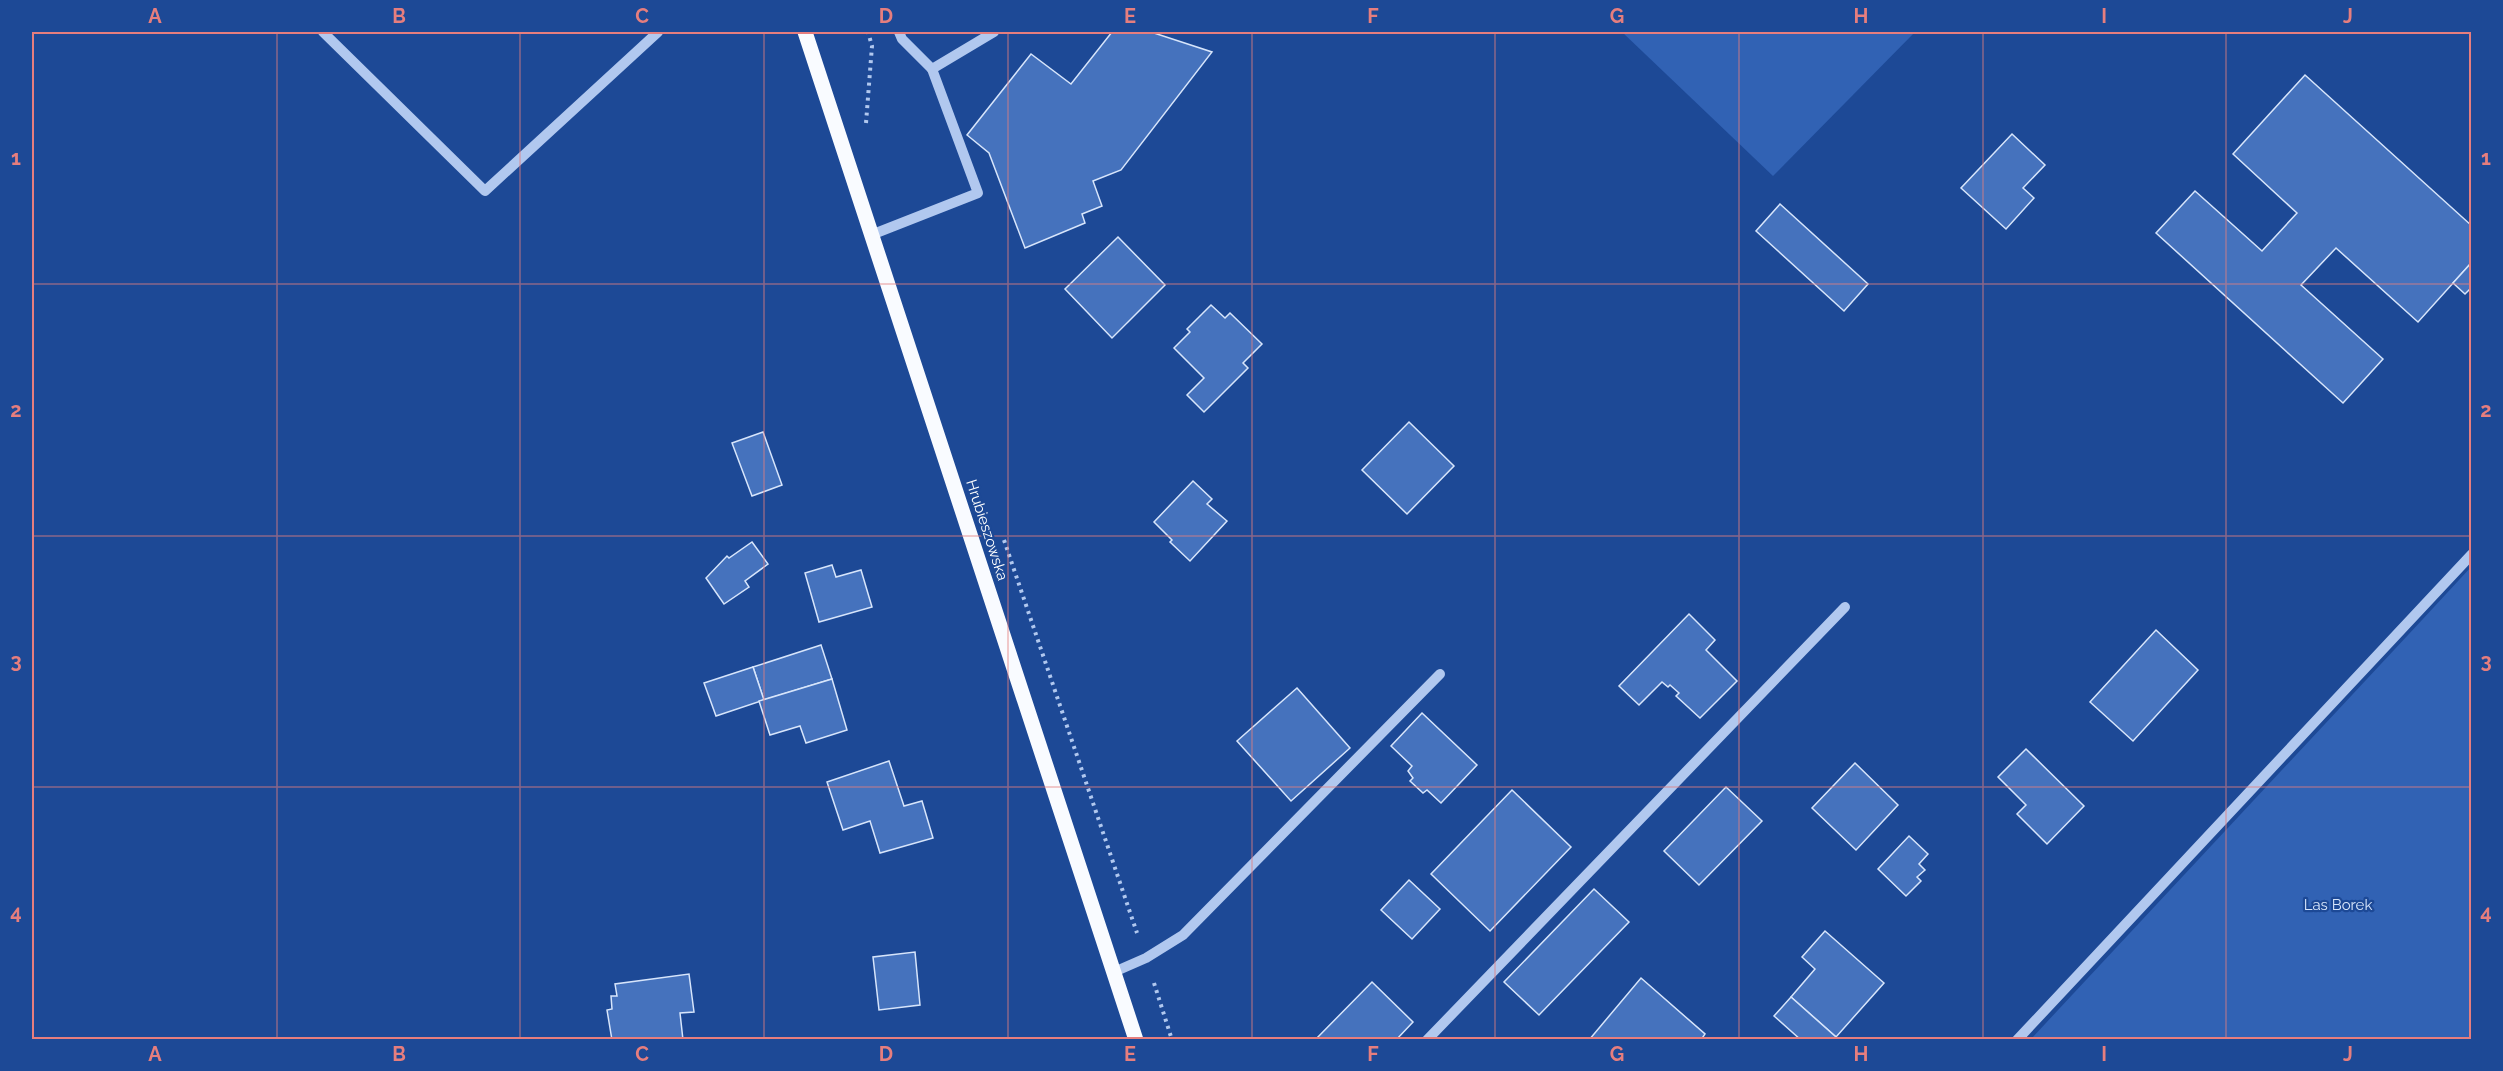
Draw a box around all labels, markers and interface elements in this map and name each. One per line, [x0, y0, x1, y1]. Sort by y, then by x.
text: A [148, 4, 162, 28]
text: B [392, 4, 406, 28]
text: C [635, 4, 649, 28]
text: D [879, 4, 893, 28]
text: E [1124, 4, 1136, 28]
text: F [1367, 4, 1379, 28]
text: G [1610, 4, 1624, 28]
text: H [1854, 4, 1868, 28]
text: I [2101, 4, 2107, 28]
text: J [2343, 4, 2353, 28]
text: 1 [11, 146, 21, 170]
text: 1 [2481, 146, 2491, 170]
text: 2 [10, 398, 22, 422]
text: 2 [2480, 398, 2492, 422]
street label: Hrubieszowska [962, 477, 1012, 583]
text: 3 [10, 649, 22, 673]
text: 3 [2480, 649, 2492, 673]
park label: Las Borek [2304, 896, 2372, 914]
text: 4 [10, 900, 22, 924]
text: 4 [2480, 900, 2492, 924]
text: A [148, 1042, 162, 1066]
text: B [392, 1042, 406, 1066]
text: C [635, 1042, 649, 1066]
text: D [879, 1042, 893, 1066]
text: E [1124, 1042, 1136, 1066]
text: F [1367, 1042, 1379, 1066]
text: G [1610, 1042, 1624, 1066]
text: H [1854, 1042, 1868, 1066]
text: I [2101, 1042, 2107, 1066]
text: J [2343, 1042, 2353, 1066]

